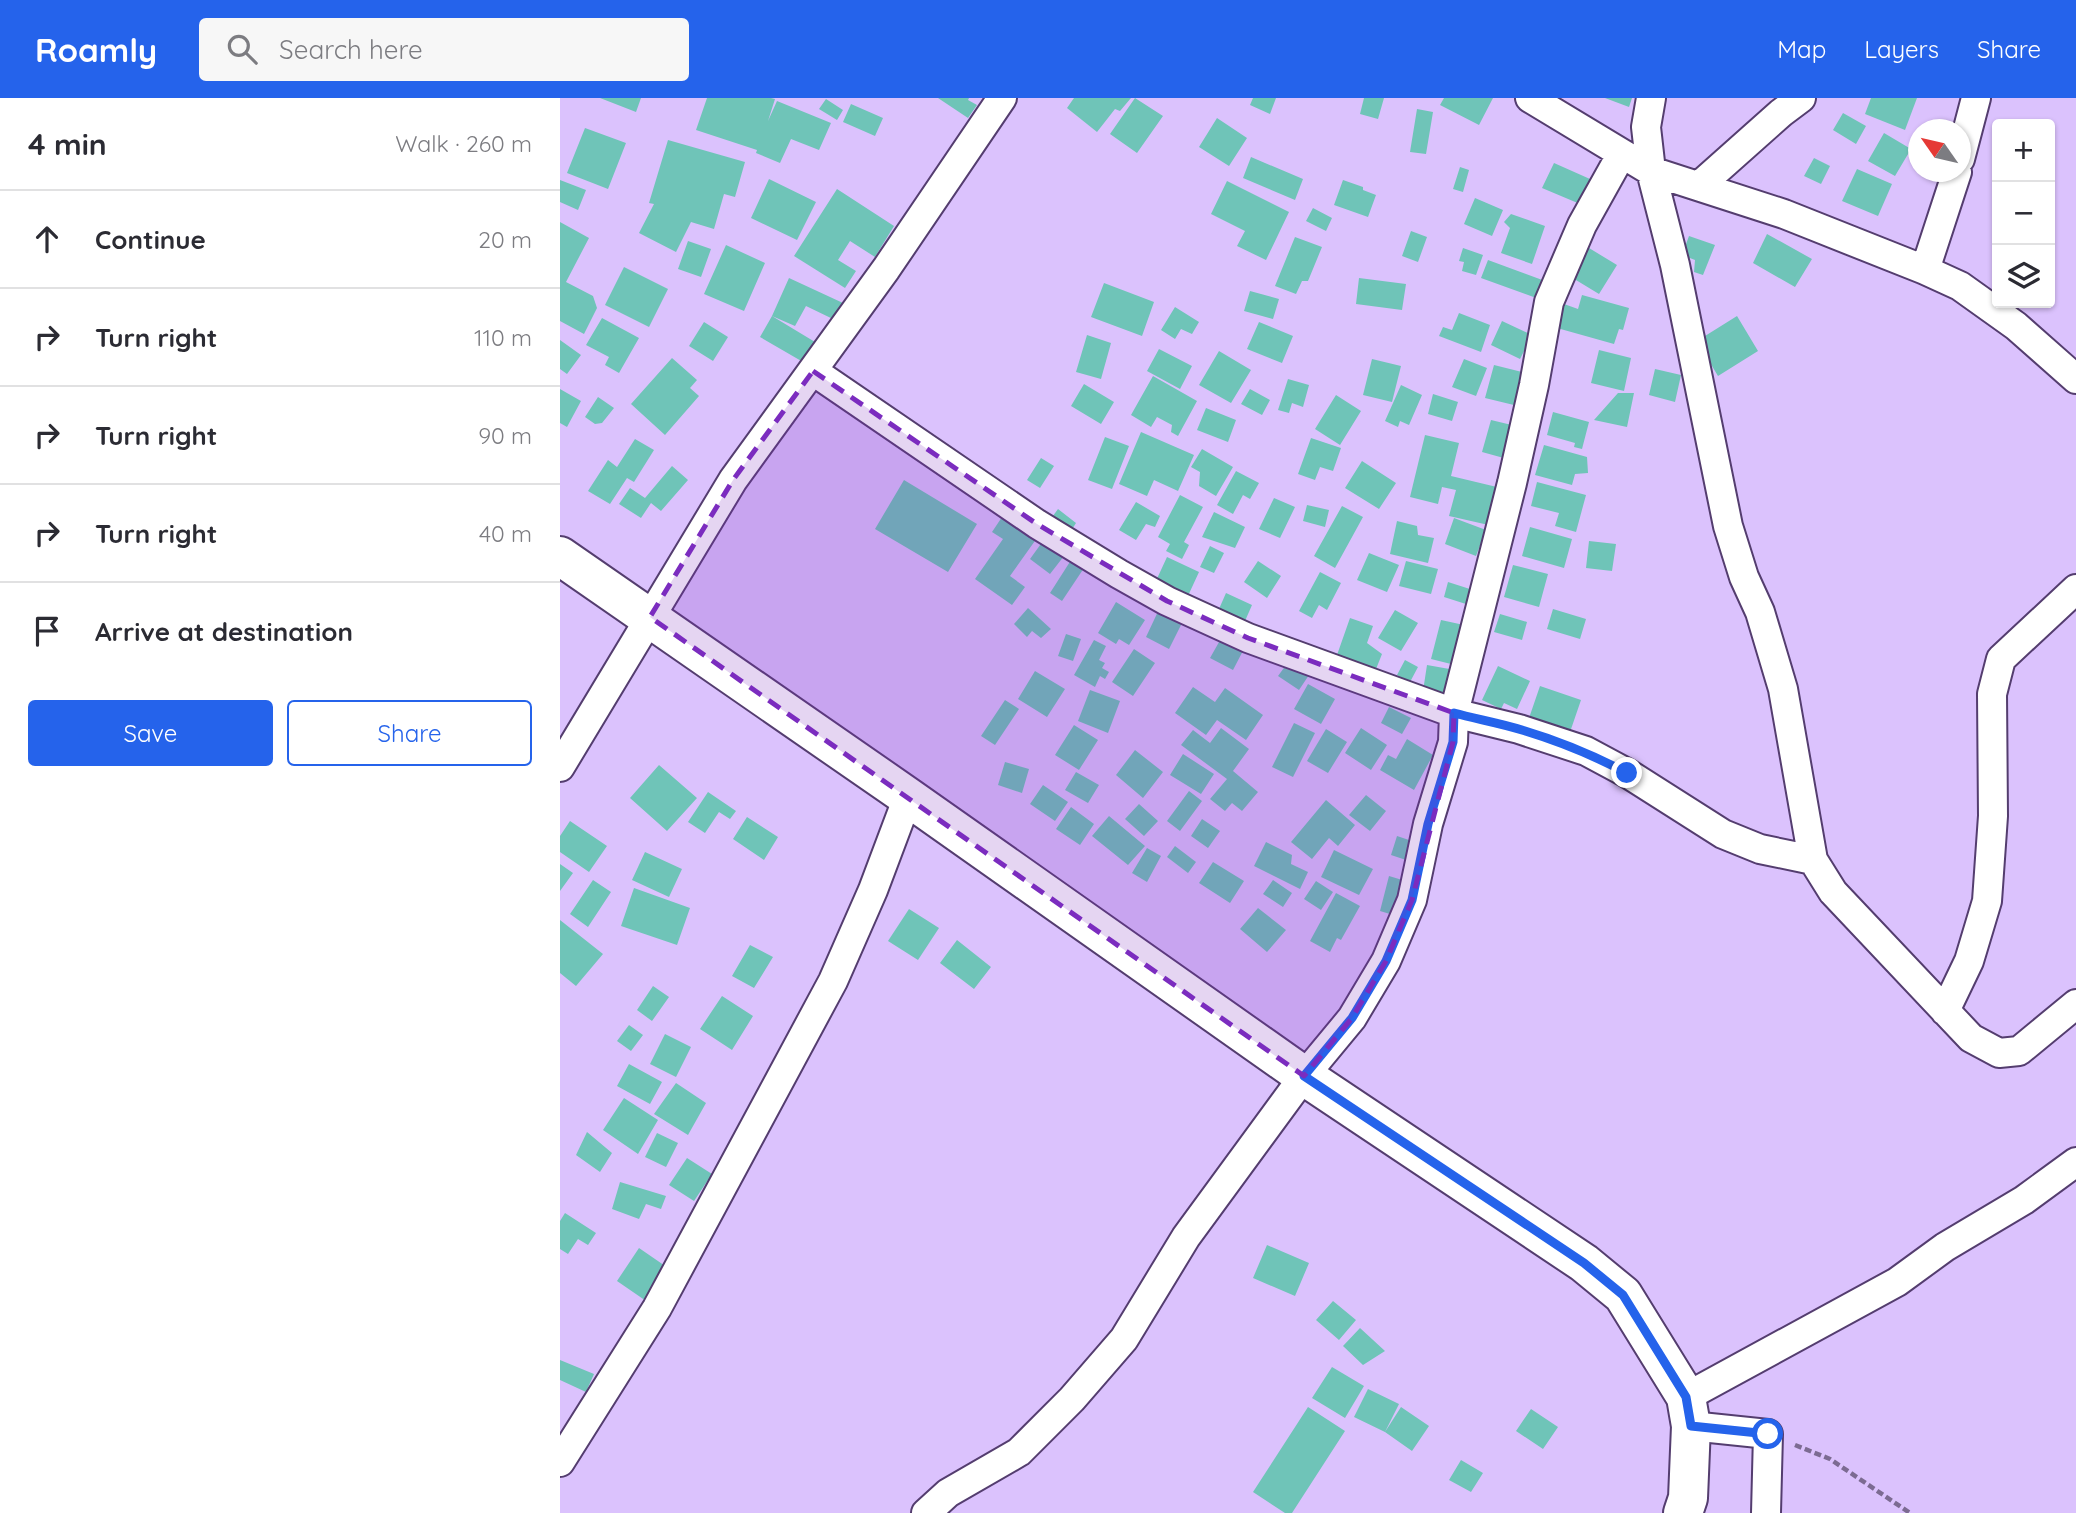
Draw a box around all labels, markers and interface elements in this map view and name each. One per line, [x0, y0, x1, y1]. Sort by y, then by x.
search box [199, 18, 689, 81]
text: Roamly [35, 29, 157, 70]
icon: search [223, 30, 261, 68]
text: Search here [279, 33, 423, 66]
text: Map [1777, 34, 1826, 64]
text: Layers [1864, 34, 1939, 64]
text: Share [1977, 34, 2041, 64]
north arrow [1908, 119, 1971, 182]
map controls [1992, 119, 2055, 308]
button: + [1992, 119, 2055, 182]
text: 4 min [28, 125, 107, 163]
text: Walk · 260 m [395, 129, 532, 158]
button: − [1992, 182, 2055, 245]
icon: ahead [28, 220, 66, 258]
text: Continue [95, 223, 206, 256]
text: 20 m [478, 225, 532, 254]
button: layers [1992, 245, 2055, 308]
icon: right [28, 318, 66, 356]
text: Turn right [95, 321, 217, 354]
text: 110 m [474, 323, 532, 352]
icon: right [28, 416, 66, 454]
text: Turn right [95, 419, 217, 452]
text: 90 m [478, 421, 532, 450]
icon: right [28, 514, 66, 552]
text: Turn right [95, 517, 217, 550]
text: 40 m [479, 519, 532, 548]
icon: arrive [28, 612, 66, 650]
text: Arrive at destination [95, 615, 353, 648]
button: Save [28, 700, 273, 766]
button: Share [287, 700, 532, 766]
route end [1611, 757, 1642, 788]
route start [1752, 1418, 1783, 1449]

